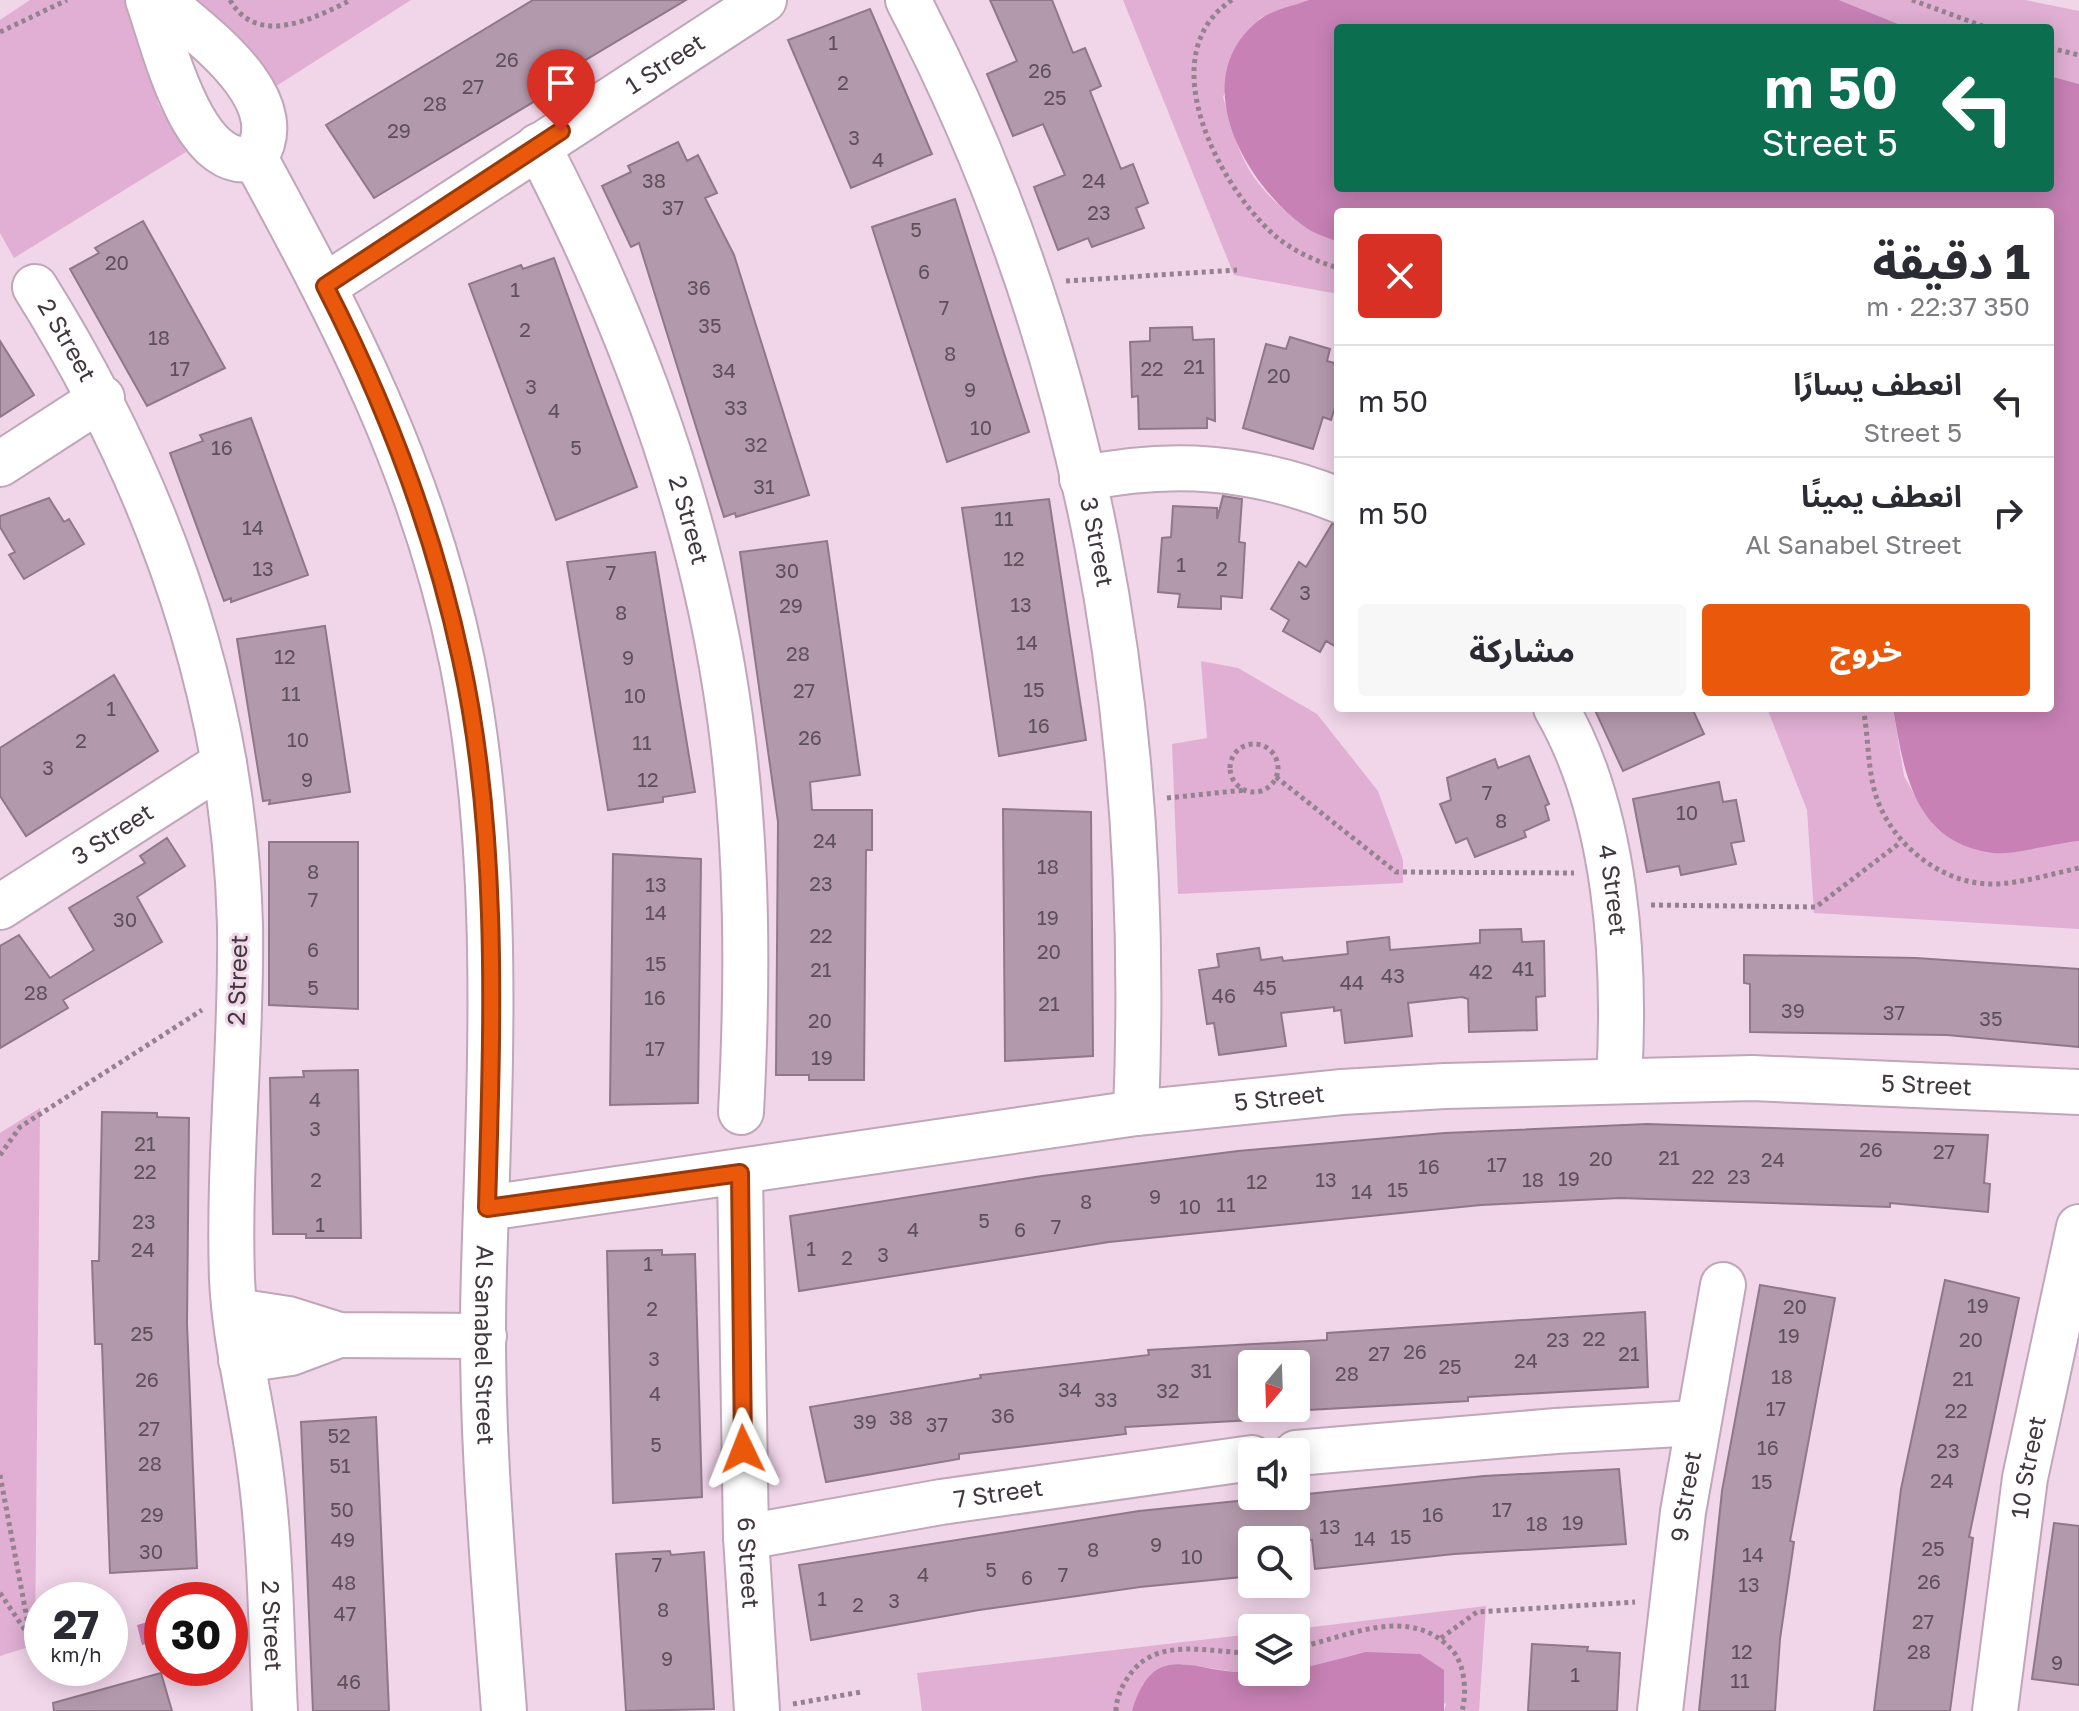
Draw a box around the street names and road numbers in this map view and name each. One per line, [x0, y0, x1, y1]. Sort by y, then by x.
street label: 1 Street [619, 27, 709, 99]
street label: 2 Street [33, 293, 103, 386]
street label: 2 Street [664, 472, 716, 567]
street label: 3 Street [1075, 494, 1121, 589]
street label: 3 Street [66, 796, 158, 870]
street label: 4 Street [1593, 842, 1634, 937]
street label: 2 Street [220, 934, 253, 1026]
street label: 5 Street [1881, 1068, 1973, 1100]
street label: 5 Street [1232, 1078, 1326, 1116]
street label: Al Sanabel Street [470, 1245, 502, 1446]
street label: 10 Street [2004, 1413, 2051, 1520]
street label: 9 Street [1664, 1449, 1706, 1543]
street label: 7 Street [952, 1472, 1045, 1513]
street label: 6 Street [733, 1517, 766, 1609]
street label: 2 Street [257, 1580, 289, 1672]

